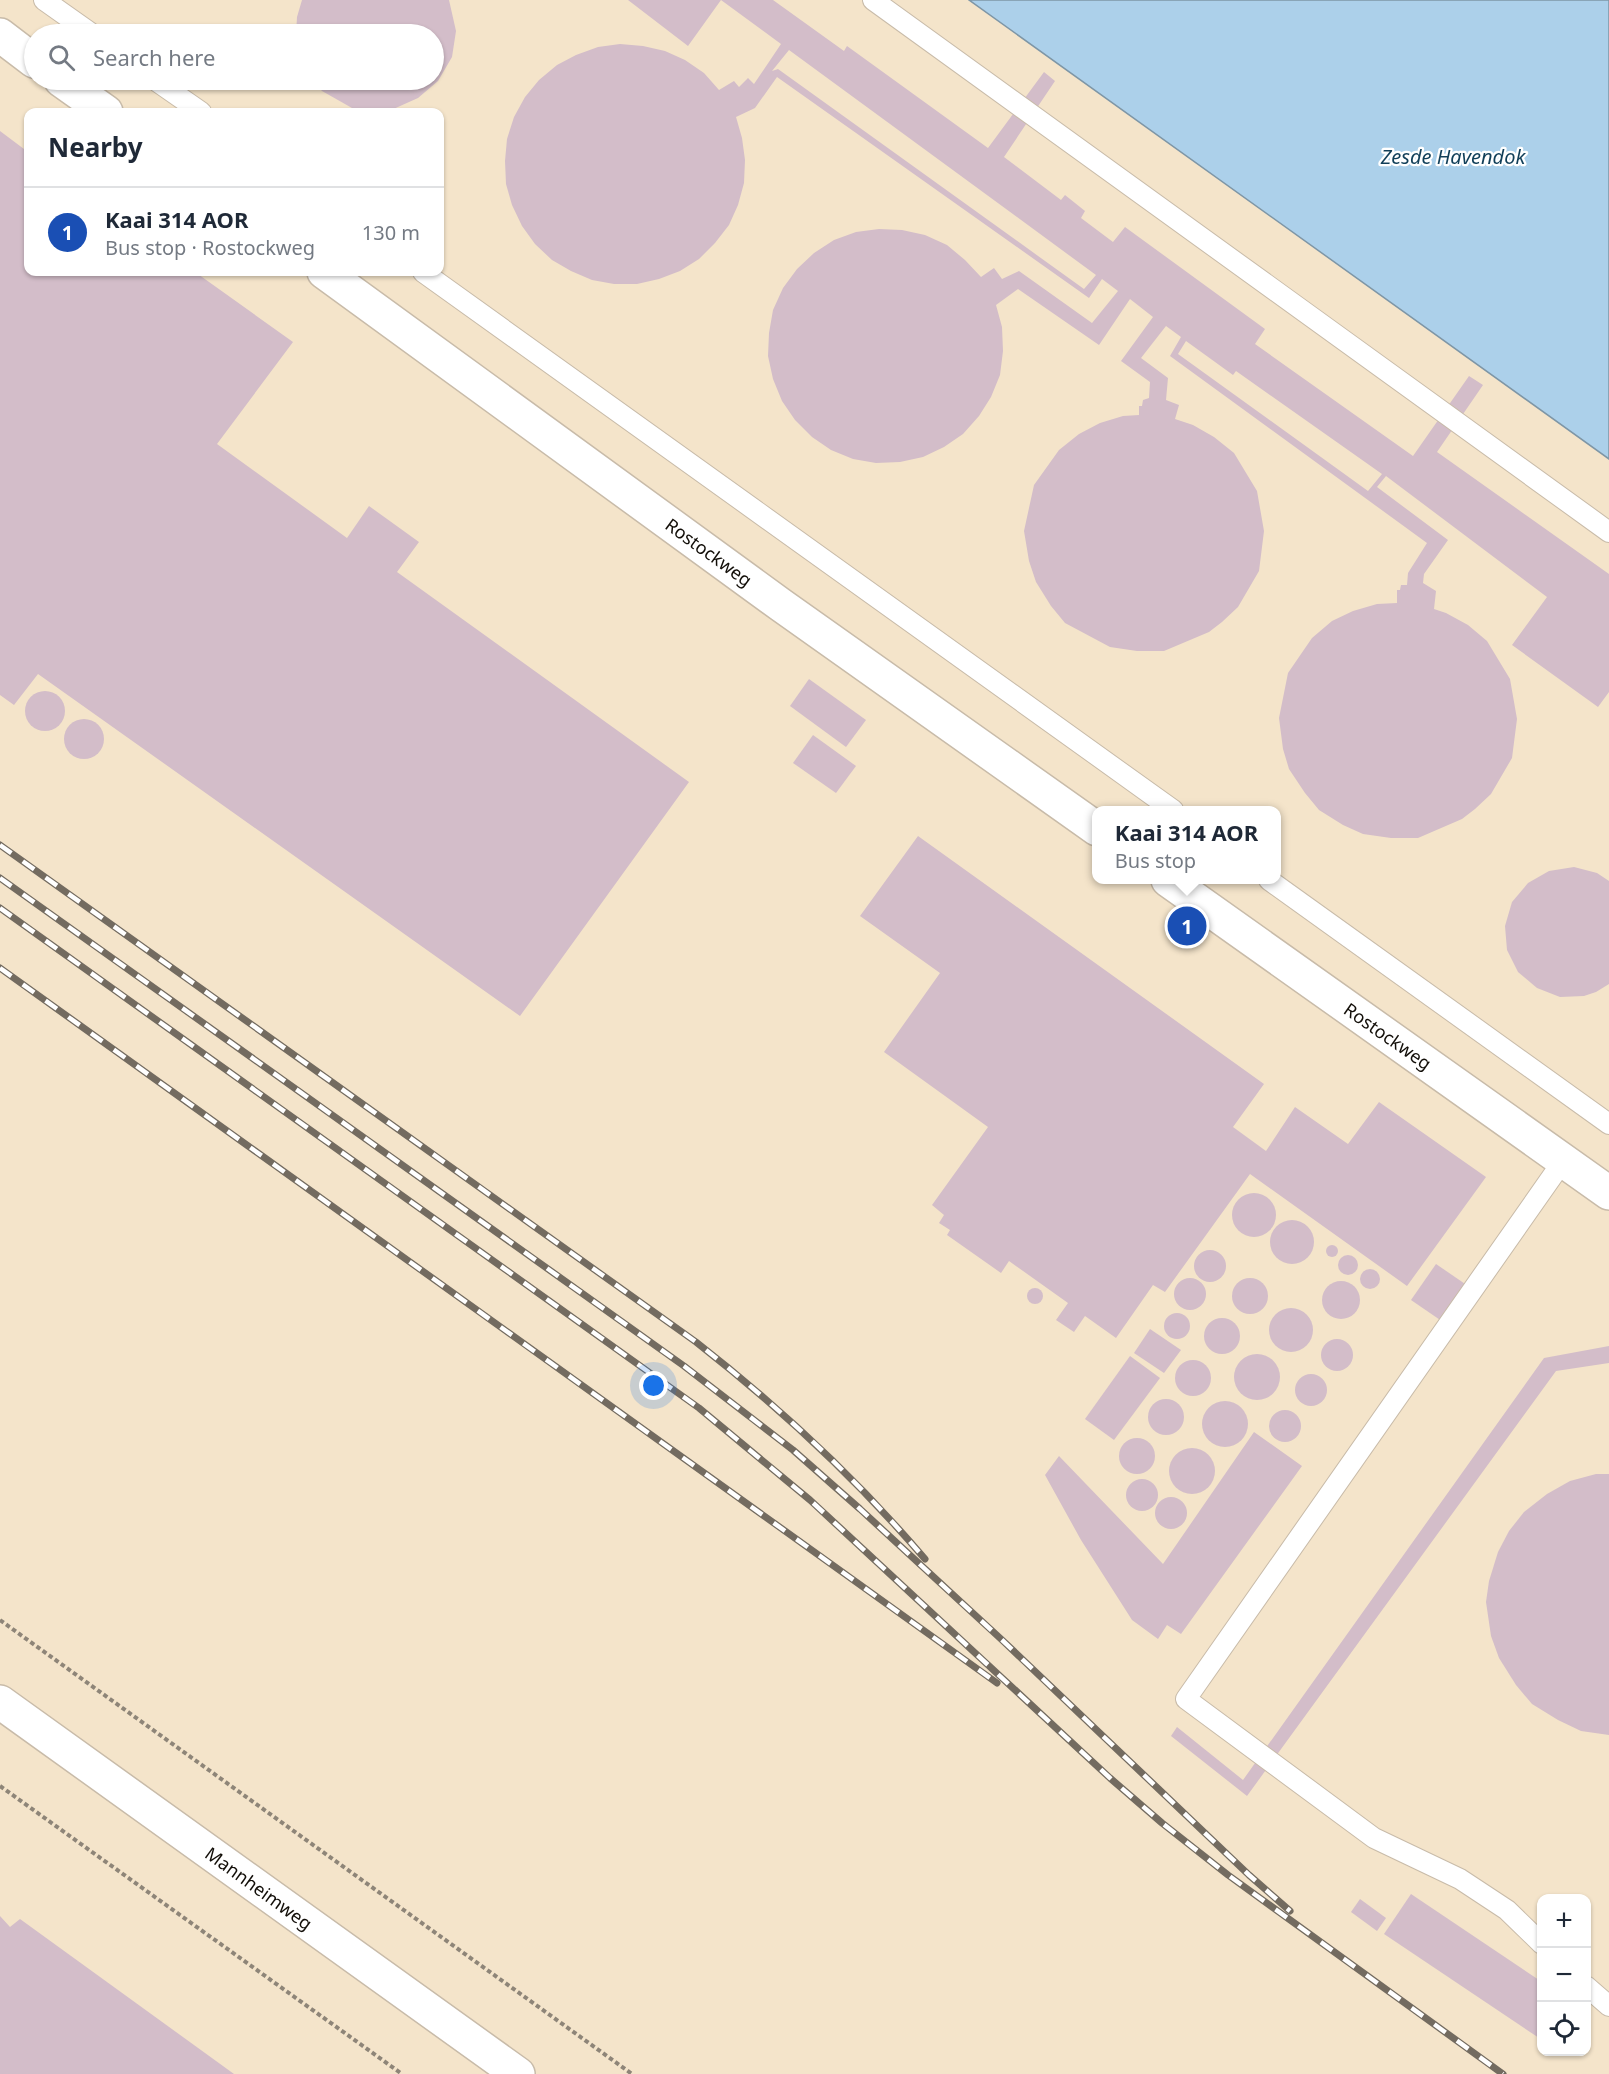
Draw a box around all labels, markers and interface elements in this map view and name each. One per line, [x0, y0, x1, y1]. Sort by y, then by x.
search box [24, 24, 444, 90]
icon: search [45, 41, 78, 74]
text: Search here [93, 42, 215, 72]
text: Nearby [48, 129, 143, 165]
water label: Zesde Havendok [1380, 143, 1526, 170]
text: Kaai 314 AOR [105, 204, 248, 234]
text: 1 [62, 219, 73, 246]
text: 130 m [362, 219, 420, 246]
text: Bus stop · Rostockweg [105, 234, 315, 261]
street label: Rostockweg [661, 512, 757, 592]
popup [1092, 806, 1281, 884]
text: Kaai 314 AOR [1115, 817, 1258, 847]
text: Bus stop [1115, 847, 1196, 874]
pin: 1 [1168, 904, 1206, 948]
street label: Rostockweg [1339, 997, 1437, 1075]
your location [639, 1371, 668, 1400]
street label: Mannheimweg [201, 1841, 317, 1935]
map controls [1537, 1894, 1591, 2056]
button: + [1537, 1894, 1591, 1948]
button: − [1537, 1948, 1591, 2002]
button: locate [1537, 2002, 1591, 2056]

